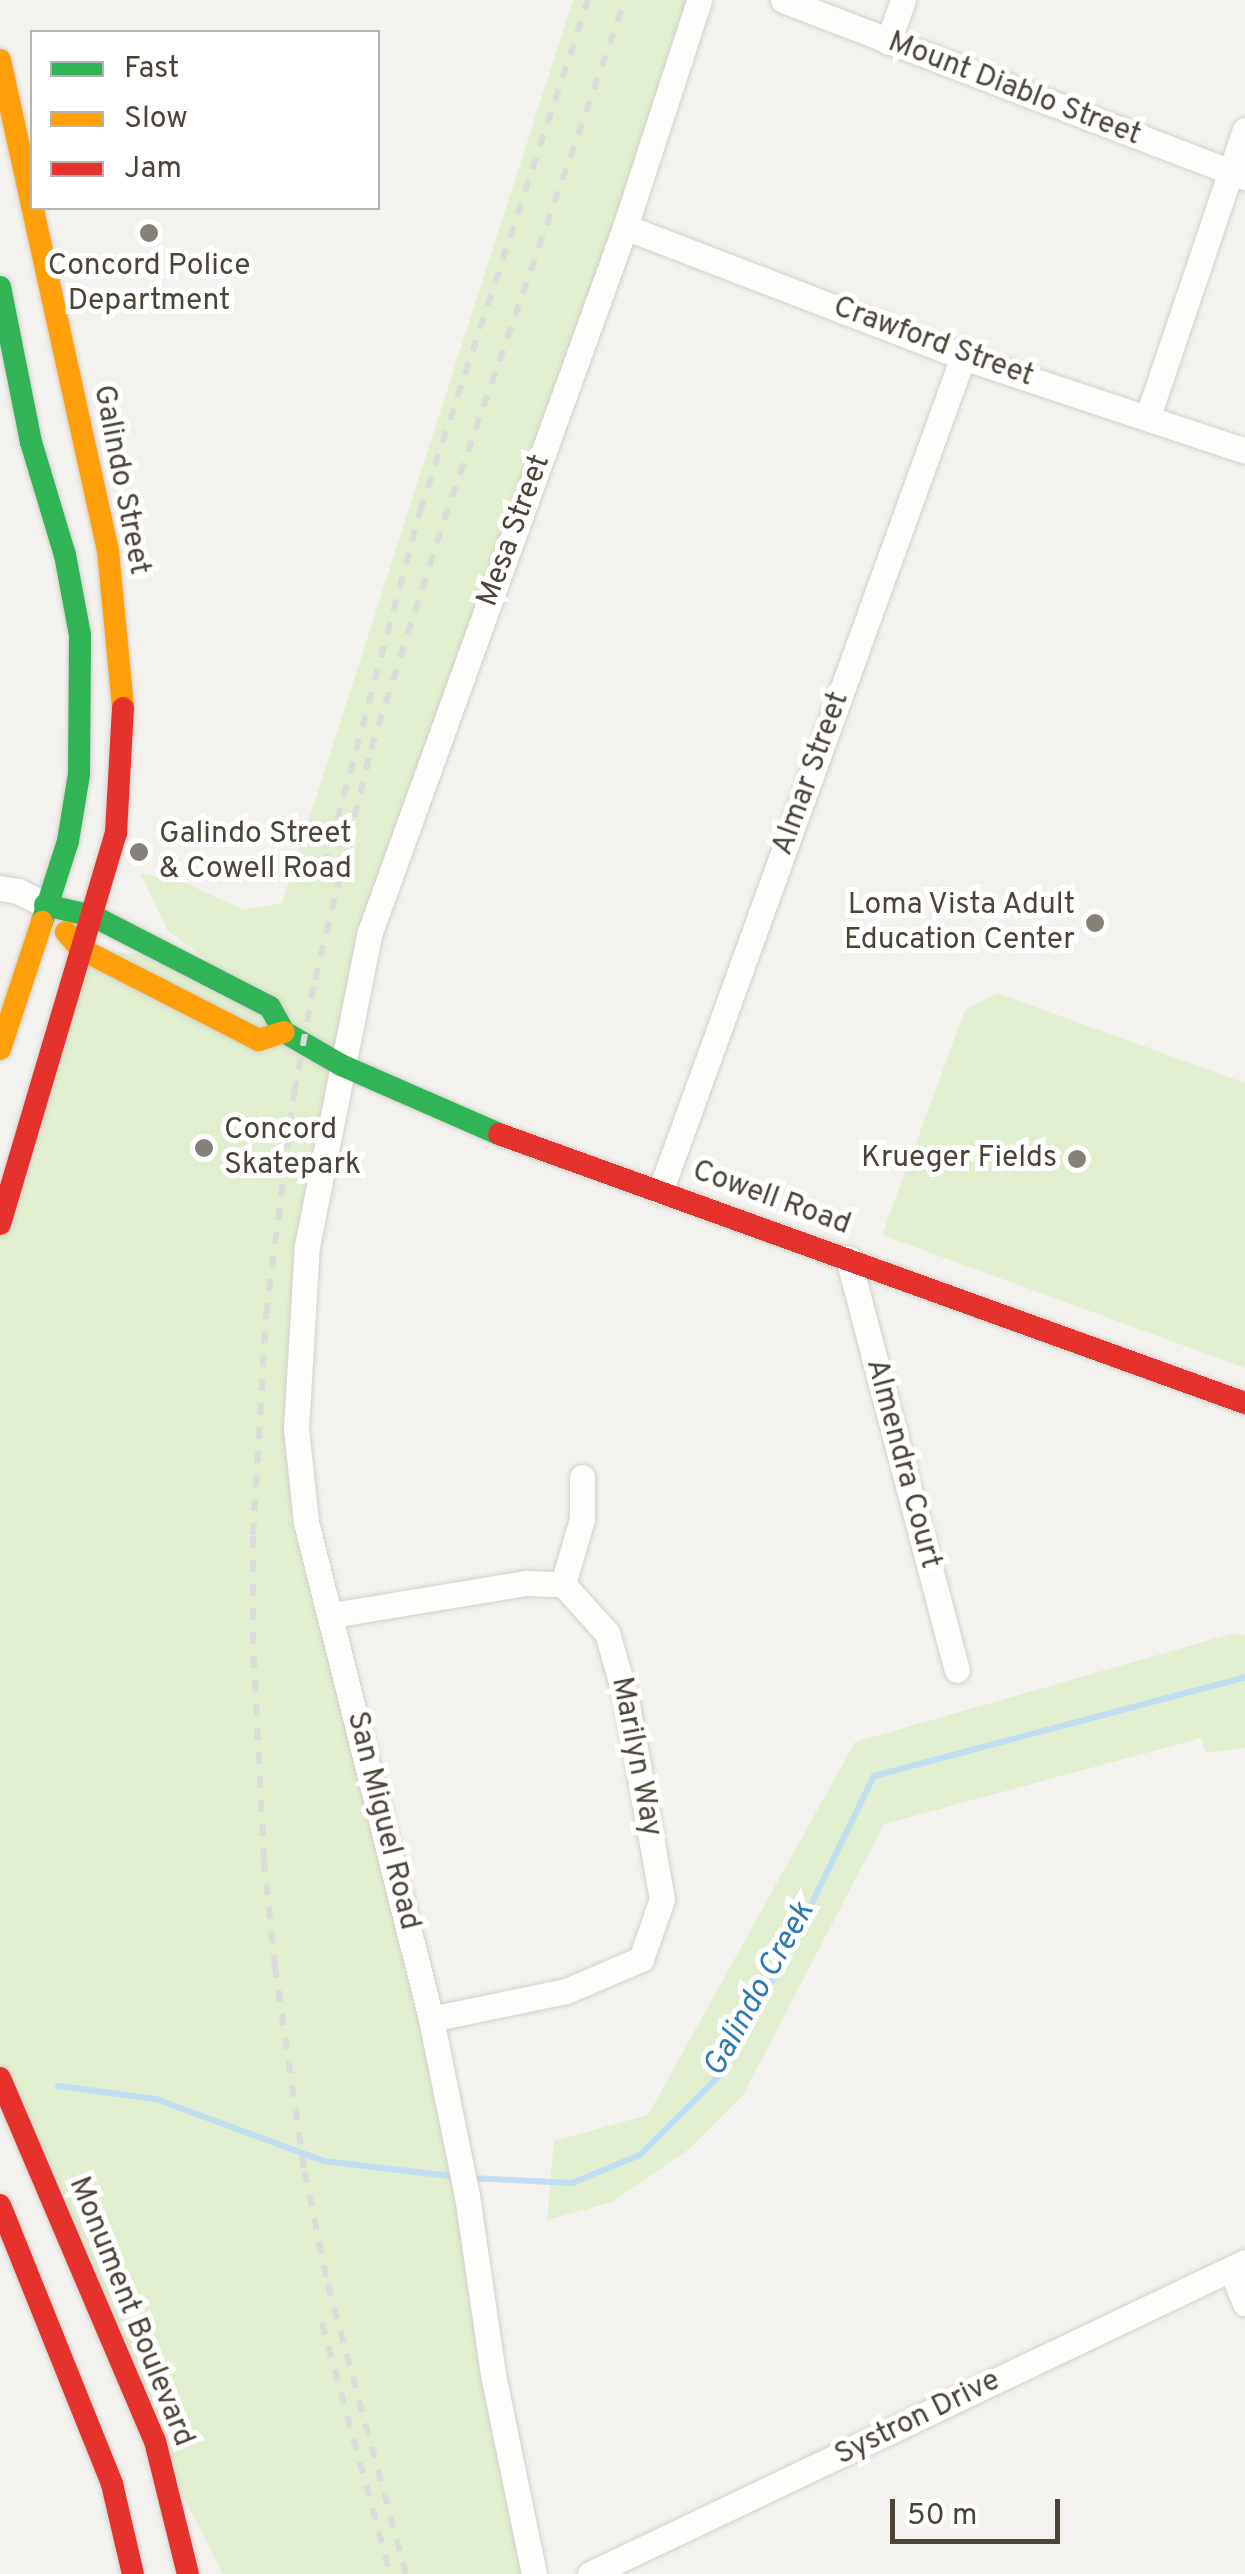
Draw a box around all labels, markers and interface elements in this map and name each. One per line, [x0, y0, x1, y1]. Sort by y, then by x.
street label: Mount Diablo Street [883, 25, 1145, 155]
legend [30, 30, 380, 210]
text: Fast [124, 51, 179, 88]
text: Slow [124, 101, 188, 138]
text: Jam [124, 151, 182, 188]
marker: Concord Police Department [138, 222, 160, 244]
place label: Concord Police Department [48, 249, 250, 320]
street label: Crawford Street [828, 290, 1038, 396]
street label: Galindo Street [84, 382, 156, 578]
street label: Mesa Street [471, 450, 559, 612]
street label: Almar Street [766, 687, 858, 861]
place label: Galindo Street & Cowell Road [159, 817, 352, 888]
marker: Galindo Street & Cowell Road [128, 841, 150, 863]
place label: Loma Vista Adult Education Center [844, 888, 1075, 958]
marker: Loma Vista Adult Education Center [1084, 912, 1106, 934]
place label: Concord Skatepark [224, 1113, 361, 1184]
marker: Concord Skatepark [193, 1137, 215, 1159]
place label: Krueger Fields [861, 1141, 1057, 1177]
marker: Krueger Fields [1066, 1148, 1088, 1170]
street label: Cowell Road [687, 1154, 855, 1244]
street label: Almendra Court [857, 1355, 947, 1573]
street label: Marilyn Way [602, 1674, 668, 1840]
street label: San Miguel Road [337, 1708, 427, 1934]
water label: Galindo Creek [696, 1896, 824, 2084]
street label: Monument Boulevard [59, 2172, 201, 2452]
street label: Systron Drive [830, 2364, 1006, 2474]
scale bar [895, 2479, 1065, 2541]
text: 50 m [907, 2498, 977, 2535]

